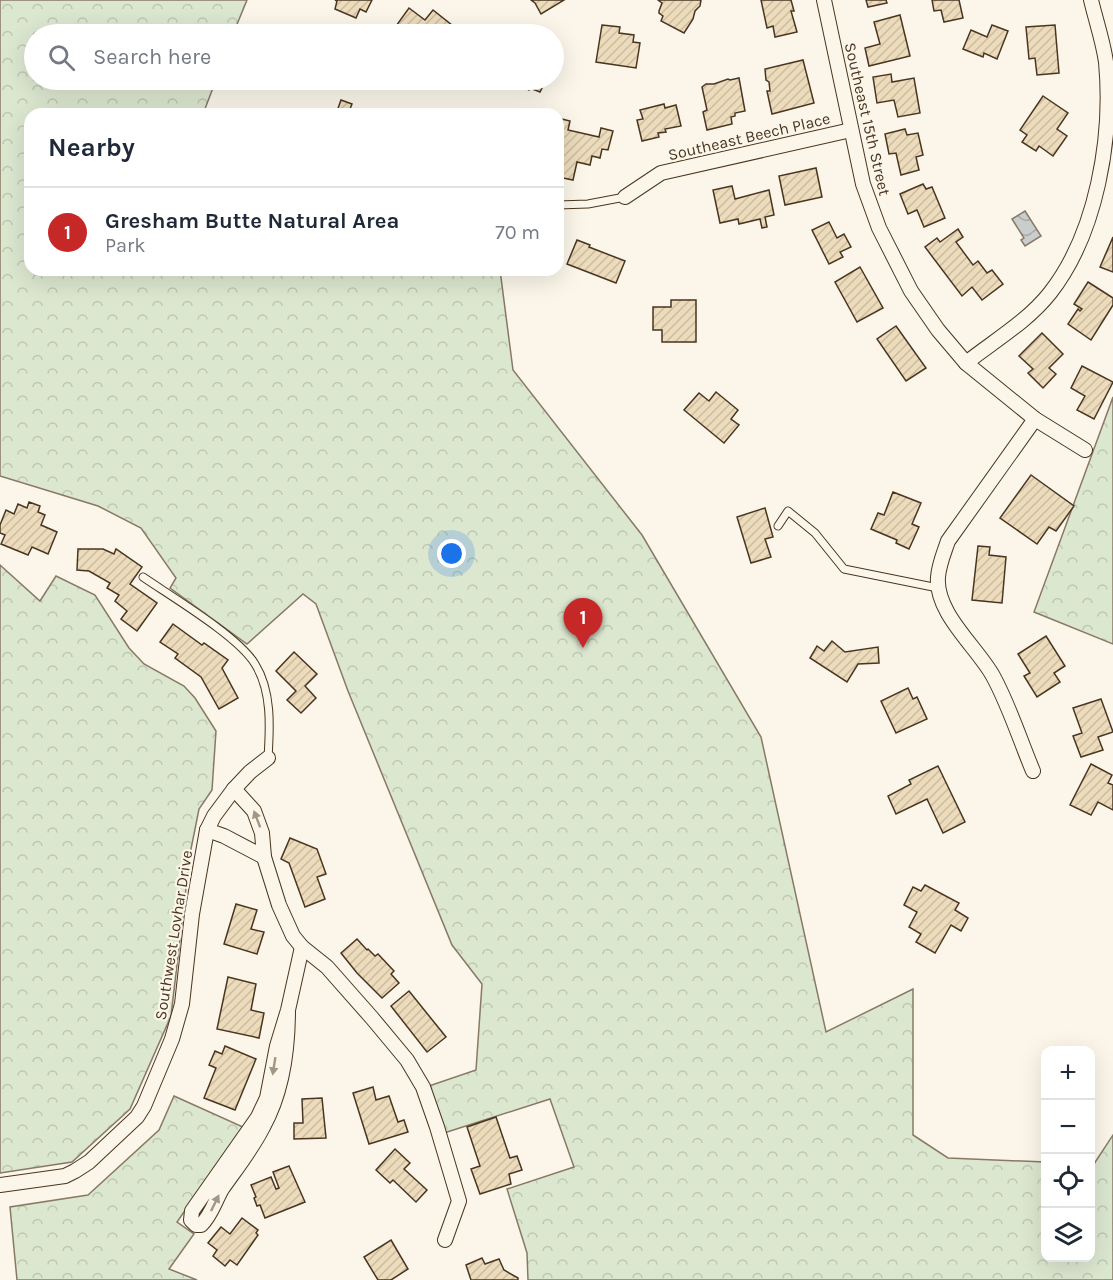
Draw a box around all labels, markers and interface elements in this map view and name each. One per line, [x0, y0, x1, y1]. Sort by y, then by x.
search box [24, 24, 564, 90]
icon: search [45, 41, 78, 74]
street label: Southeast 15th Street [841, 41, 894, 198]
text: Search here [93, 44, 211, 70]
street label: Southeast Beech Place [666, 109, 832, 164]
text: Nearby [48, 132, 135, 163]
text: Gresham Butte Natural Area [105, 208, 399, 234]
text: 1 [64, 221, 71, 244]
text: 70 m [495, 221, 540, 244]
text: Park [105, 234, 146, 257]
your location [437, 539, 466, 568]
pin: 1 [564, 598, 602, 648]
one-way arrow [251, 810, 261, 828]
street label: Southwest Lovhar Drive [151, 849, 196, 1021]
map controls [1041, 1046, 1095, 1262]
button: + [1041, 1046, 1095, 1100]
one-way arrow [269, 1057, 278, 1076]
button: − [1041, 1100, 1095, 1154]
button: locate [1041, 1154, 1095, 1208]
one-way arrow [210, 1195, 219, 1212]
button: layers [1041, 1208, 1095, 1262]

